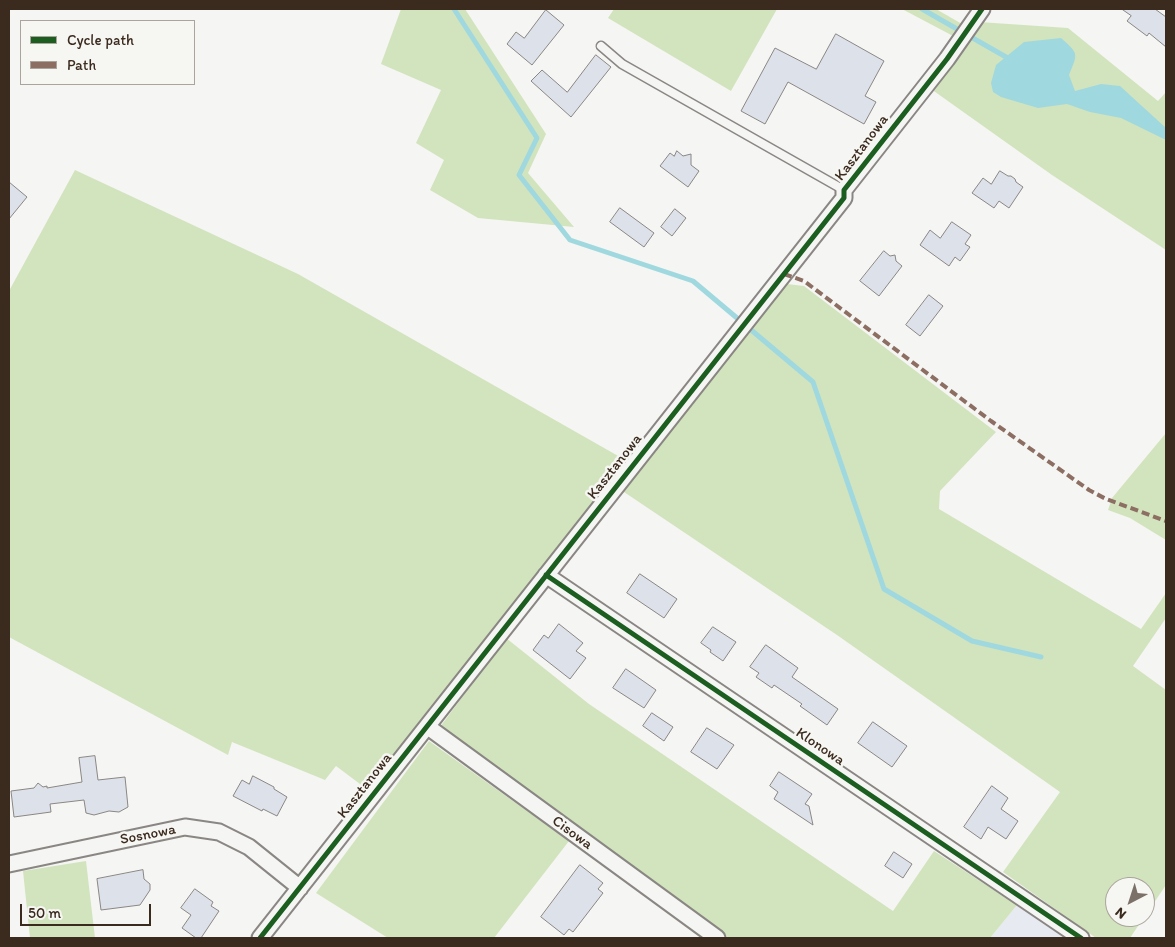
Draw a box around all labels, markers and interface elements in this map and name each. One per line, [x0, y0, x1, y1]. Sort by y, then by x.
legend [20, 20, 195, 85]
text: Cycle path [67, 31, 134, 49]
text: Path [67, 56, 96, 74]
street label: Kasztanowa [831, 111, 893, 185]
street label: Kasztanowa [584, 431, 646, 503]
street label: Klonowa [792, 724, 848, 770]
street label: Kasztanowa [334, 750, 396, 822]
street label: Cisowa [548, 812, 596, 854]
street label: Sosnowa [119, 821, 177, 849]
north arrow [1105, 877, 1155, 927]
scale bar [22, 894, 154, 926]
text: 50 m [28, 904, 61, 922]
text: N [1112, 904, 1130, 923]

